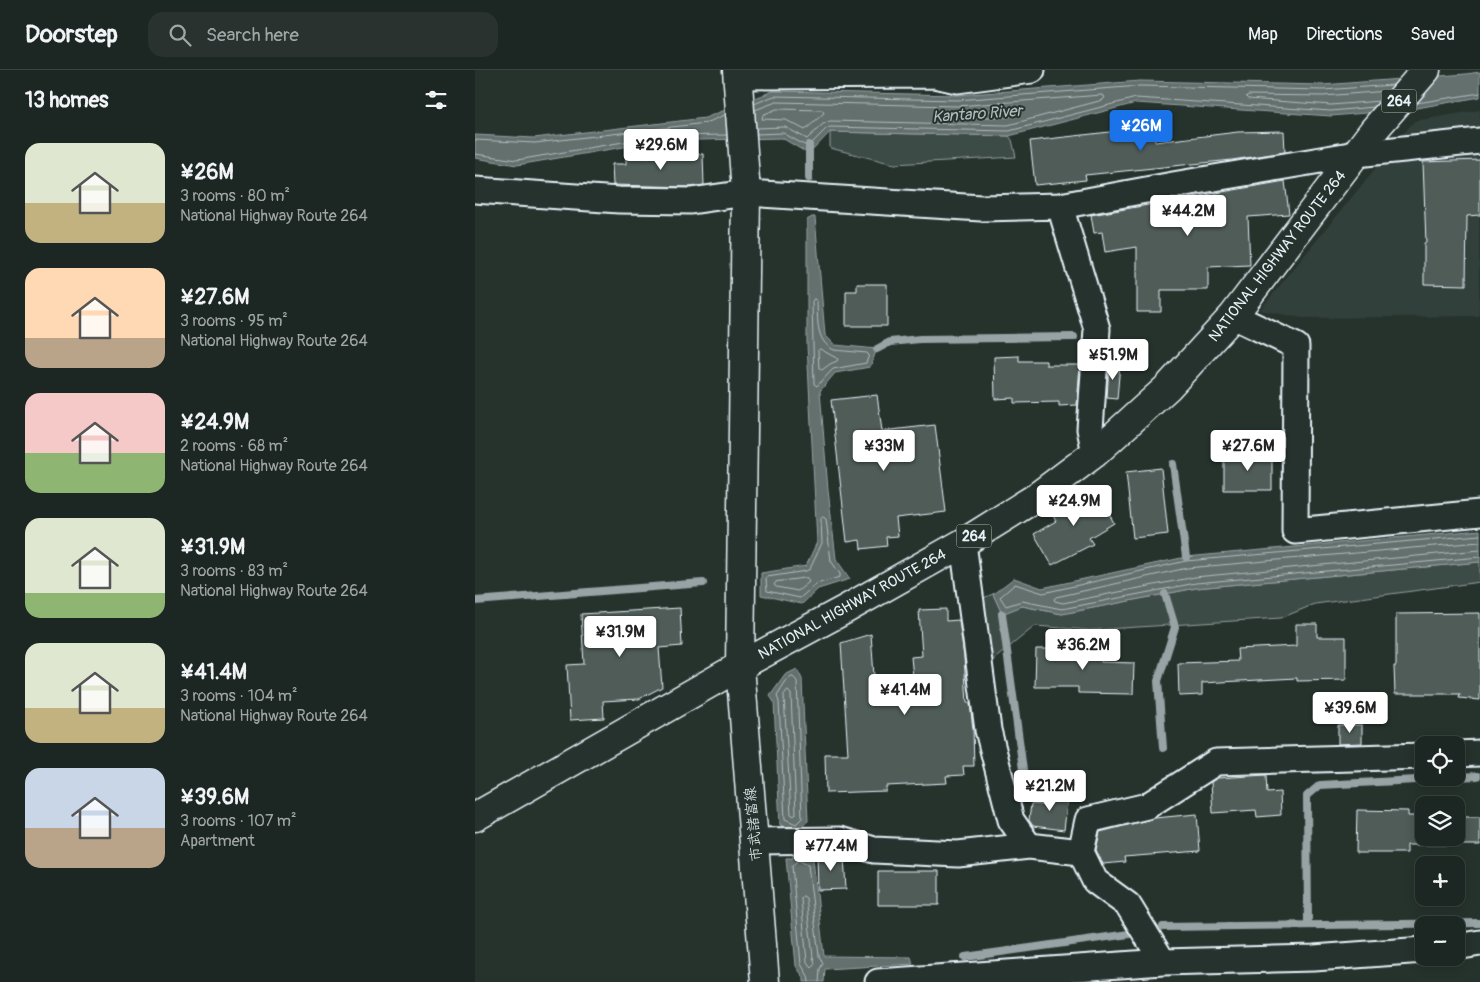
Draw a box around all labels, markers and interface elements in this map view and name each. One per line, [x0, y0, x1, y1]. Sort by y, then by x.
search box [148, 12, 498, 57]
text: Doorstep [25, 20, 118, 49]
icon: search [166, 21, 194, 49]
text: Search here [206, 23, 299, 47]
text: Map [1248, 23, 1278, 46]
text: Directions [1306, 23, 1382, 46]
text: Saved [1410, 23, 1455, 46]
icon: filters [422, 86, 450, 114]
text: 13 homes [25, 87, 108, 114]
road number: 264 [1381, 90, 1417, 112]
water label: Kantaro River [931, 101, 1025, 127]
pin: ¥26M [1111, 109, 1171, 152]
text: ¥26M [1121, 116, 1161, 136]
pin: ¥29.6M [620, 128, 702, 171]
text: ¥29.6M [635, 135, 687, 155]
text: ¥26M [180, 159, 234, 186]
icon: home [65, 163, 125, 223]
street label: NATIONAL HIGHWAY ROUTE 264 [1205, 167, 1350, 346]
text: 3 rooms · 80 m² [180, 186, 290, 206]
pin: ¥44.2M [1147, 194, 1229, 237]
text: ¥44.2M [1161, 201, 1215, 221]
text: National Highway Route 264 [180, 206, 368, 226]
text: ¥27.6M [180, 284, 249, 311]
icon: home [65, 288, 125, 348]
text: 3 rooms · 95 m² [180, 311, 288, 331]
text: National Highway Route 264 [180, 331, 368, 351]
pin: ¥51.9M [1072, 338, 1154, 381]
text: ¥51.9M [1088, 345, 1138, 365]
text: ¥24.9M [180, 409, 249, 436]
icon: home [65, 413, 125, 473]
pin: ¥33M [854, 430, 914, 472]
pin: ¥27.6M [1207, 430, 1289, 472]
text: 2 rooms · 68 m² [180, 436, 288, 456]
text: ¥33M [864, 436, 904, 456]
text: ¥27.6M [1222, 436, 1274, 456]
text: National Highway Route 264 [180, 456, 368, 476]
pin: ¥24.9M [1033, 484, 1115, 527]
text: ¥24.9M [1048, 491, 1100, 511]
road number: 264 [957, 524, 991, 548]
text: ¥31.9M [180, 534, 245, 561]
icon: home [65, 538, 125, 598]
street label: NATIONAL HIGHWAY ROUTE 264 [755, 545, 950, 664]
text: 3 rooms · 83 m² [180, 561, 288, 581]
text: National Highway Route 264 [180, 581, 368, 601]
pin: ¥31.9M [579, 616, 661, 658]
text: ¥31.9M [595, 622, 645, 642]
pin: ¥36.2M [1042, 628, 1124, 671]
text: ¥36.2M [1056, 635, 1110, 655]
text: ¥41.4M [180, 659, 247, 686]
icon: home [65, 663, 125, 723]
pin: ¥41.4M [864, 674, 946, 716]
text: ¥41.4M [880, 680, 930, 700]
text: 3 rooms · 104 m² [180, 686, 297, 706]
pin: ¥39.6M [1309, 692, 1391, 734]
text: ¥39.6M [1324, 698, 1376, 718]
text: National Highway Route 264 [180, 706, 368, 726]
map controls [1415, 736, 1465, 966]
button: locate [1415, 736, 1465, 786]
pin: ¥21.2M [1009, 770, 1091, 812]
text: ¥21.2M [1025, 776, 1075, 796]
text: ¥39.6M [180, 784, 249, 811]
street label: 市武諸富線 [741, 786, 766, 862]
icon: home [65, 788, 125, 848]
button: layers [1415, 796, 1465, 846]
text: 3 rooms · 107 m² [180, 811, 297, 831]
pin: ¥77.4M [790, 830, 872, 872]
text: Apartment [180, 831, 255, 851]
text: ¥77.4M [805, 836, 857, 856]
button: + [1415, 856, 1465, 906]
button: − [1415, 916, 1465, 966]

